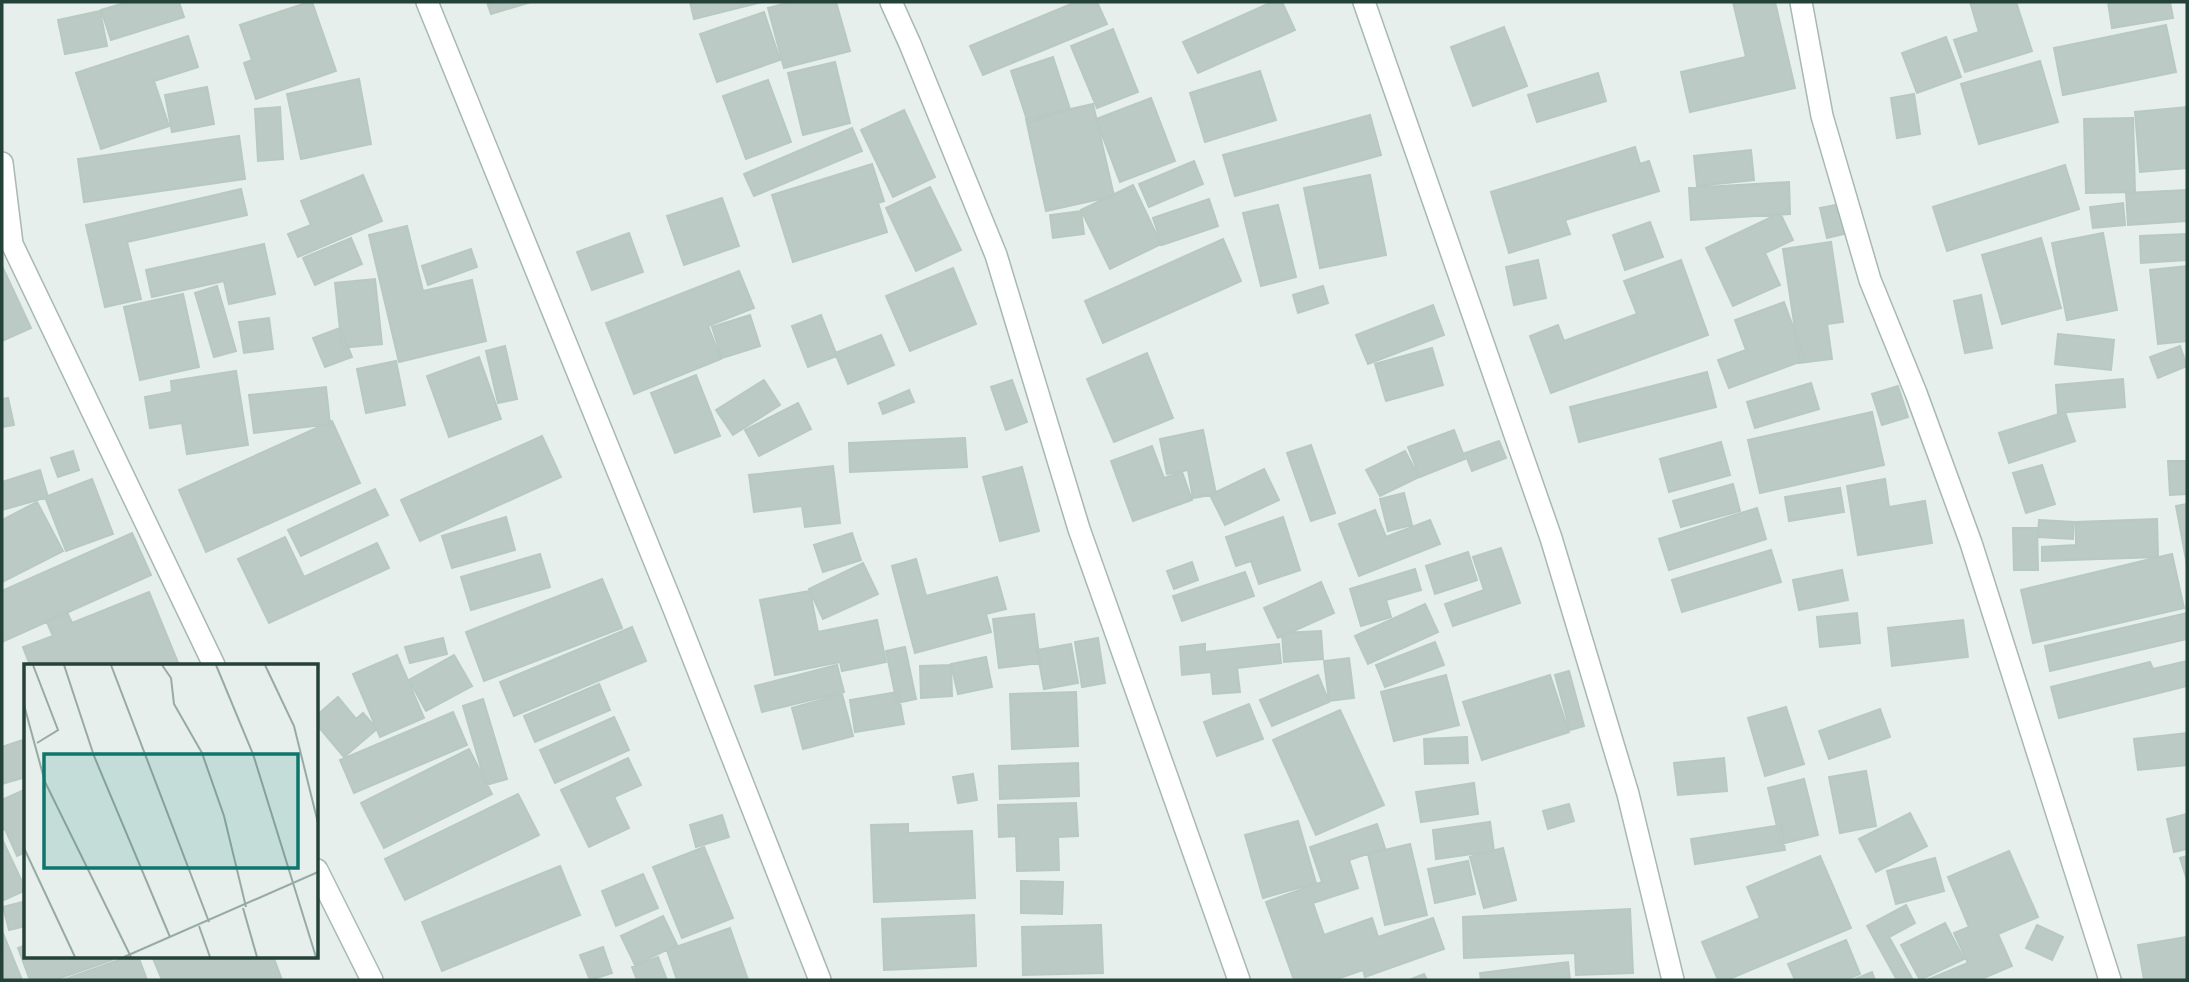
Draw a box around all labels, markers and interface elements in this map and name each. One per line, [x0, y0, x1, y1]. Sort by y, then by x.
inset map [24, 664, 318, 958]

